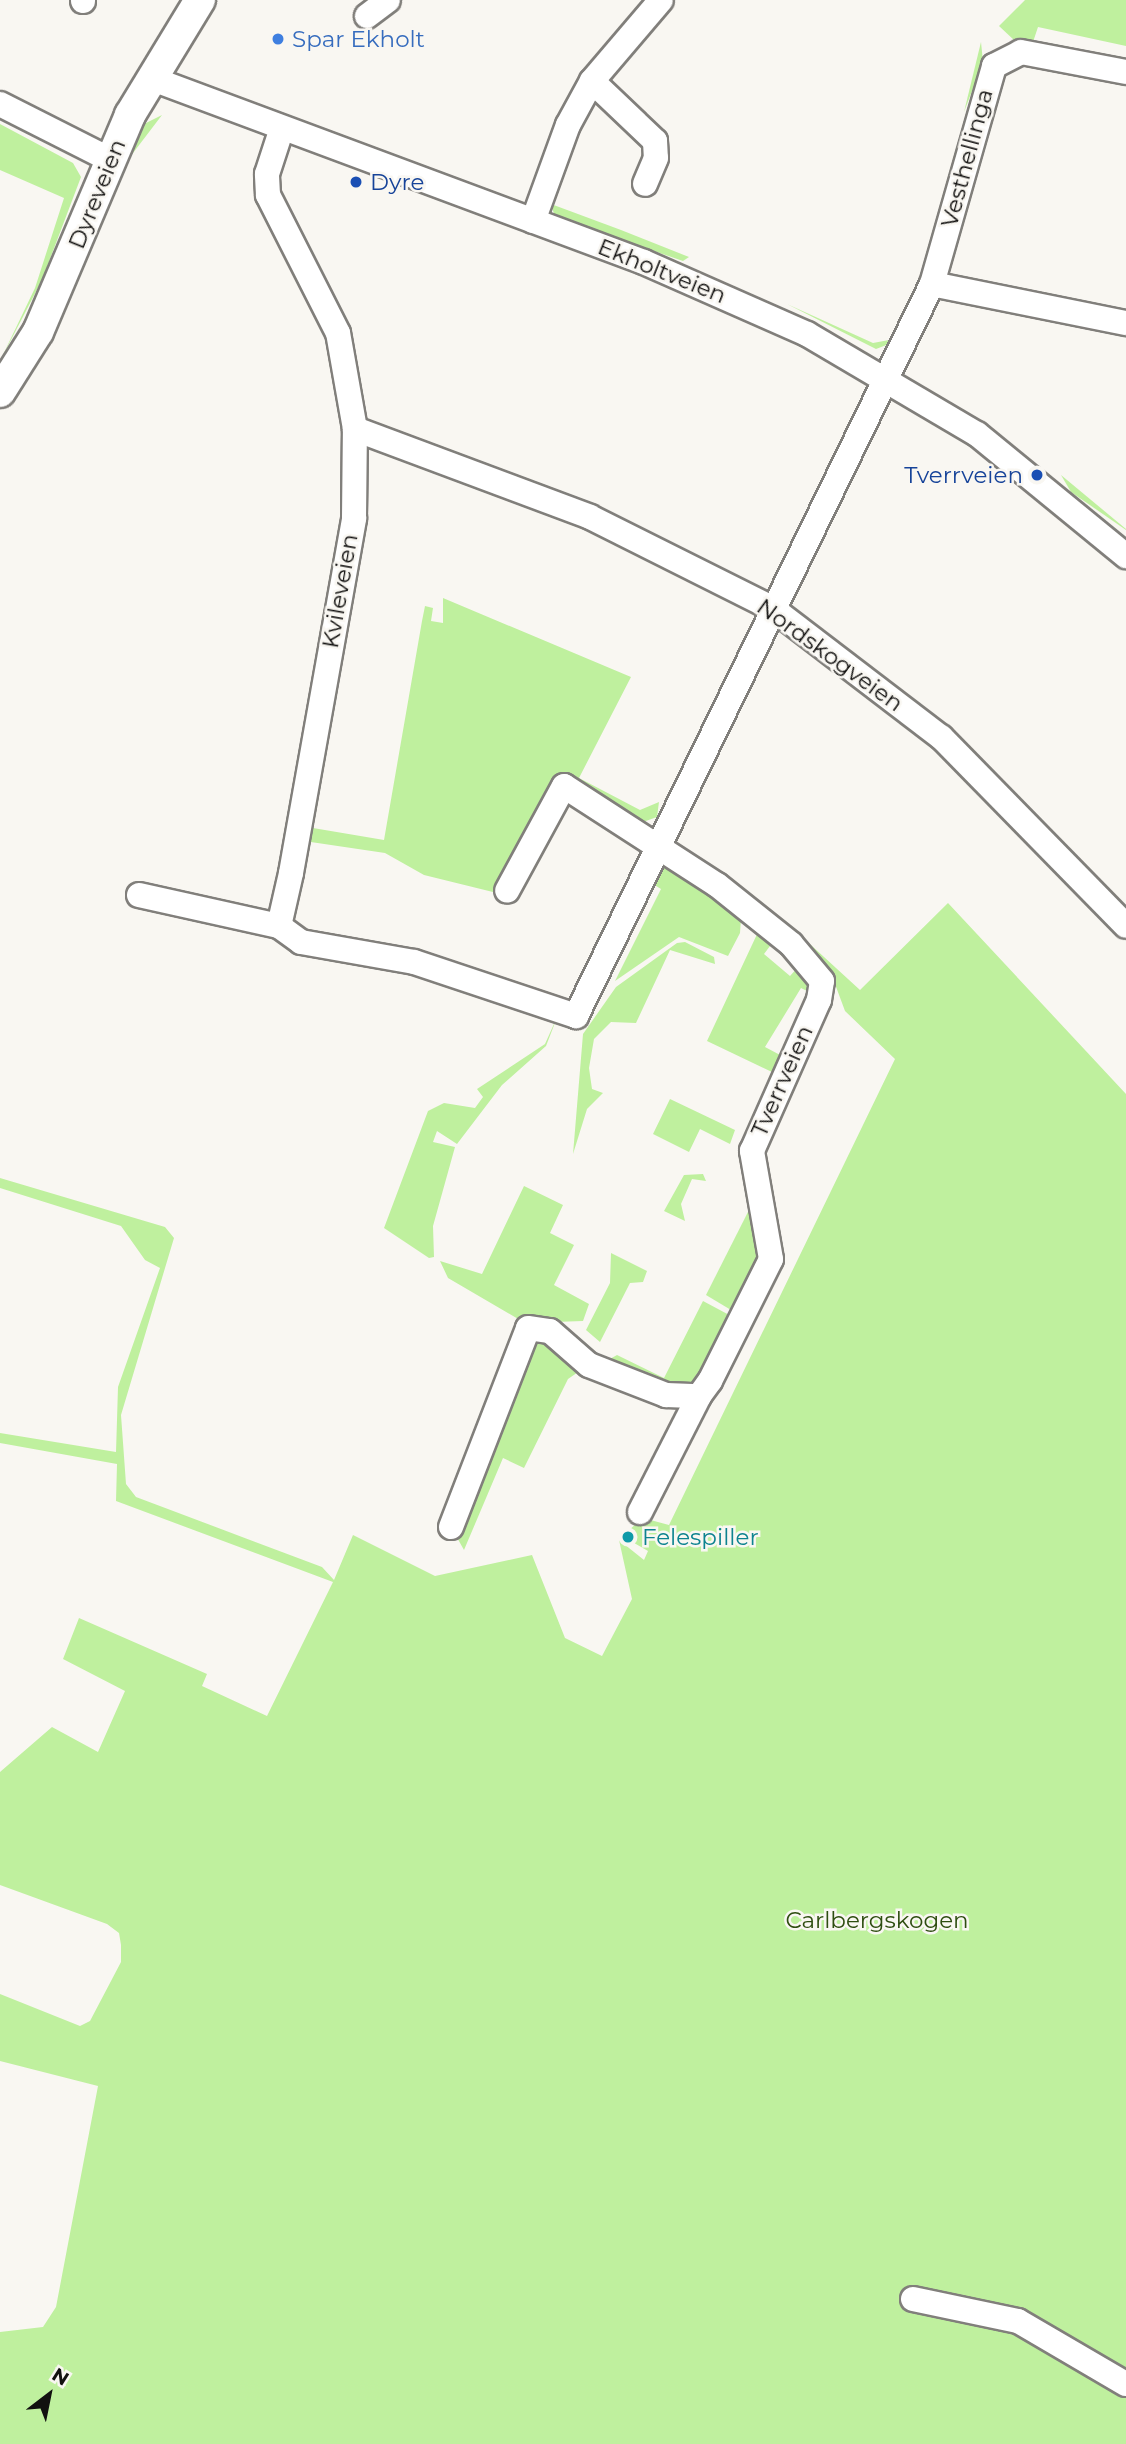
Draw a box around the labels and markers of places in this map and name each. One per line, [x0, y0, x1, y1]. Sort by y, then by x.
place label: Spar Ekholt [292, 25, 425, 53]
marker: Spar Ekholt [270, 31, 286, 47]
place label: Dyre [370, 168, 424, 196]
marker: Dyre [348, 174, 364, 190]
place label: Tverrveien [904, 461, 1023, 489]
marker: Tverrveien [1029, 467, 1045, 483]
place label: Felespiller [642, 1523, 759, 1551]
marker: Felespiller [620, 1529, 636, 1545]

